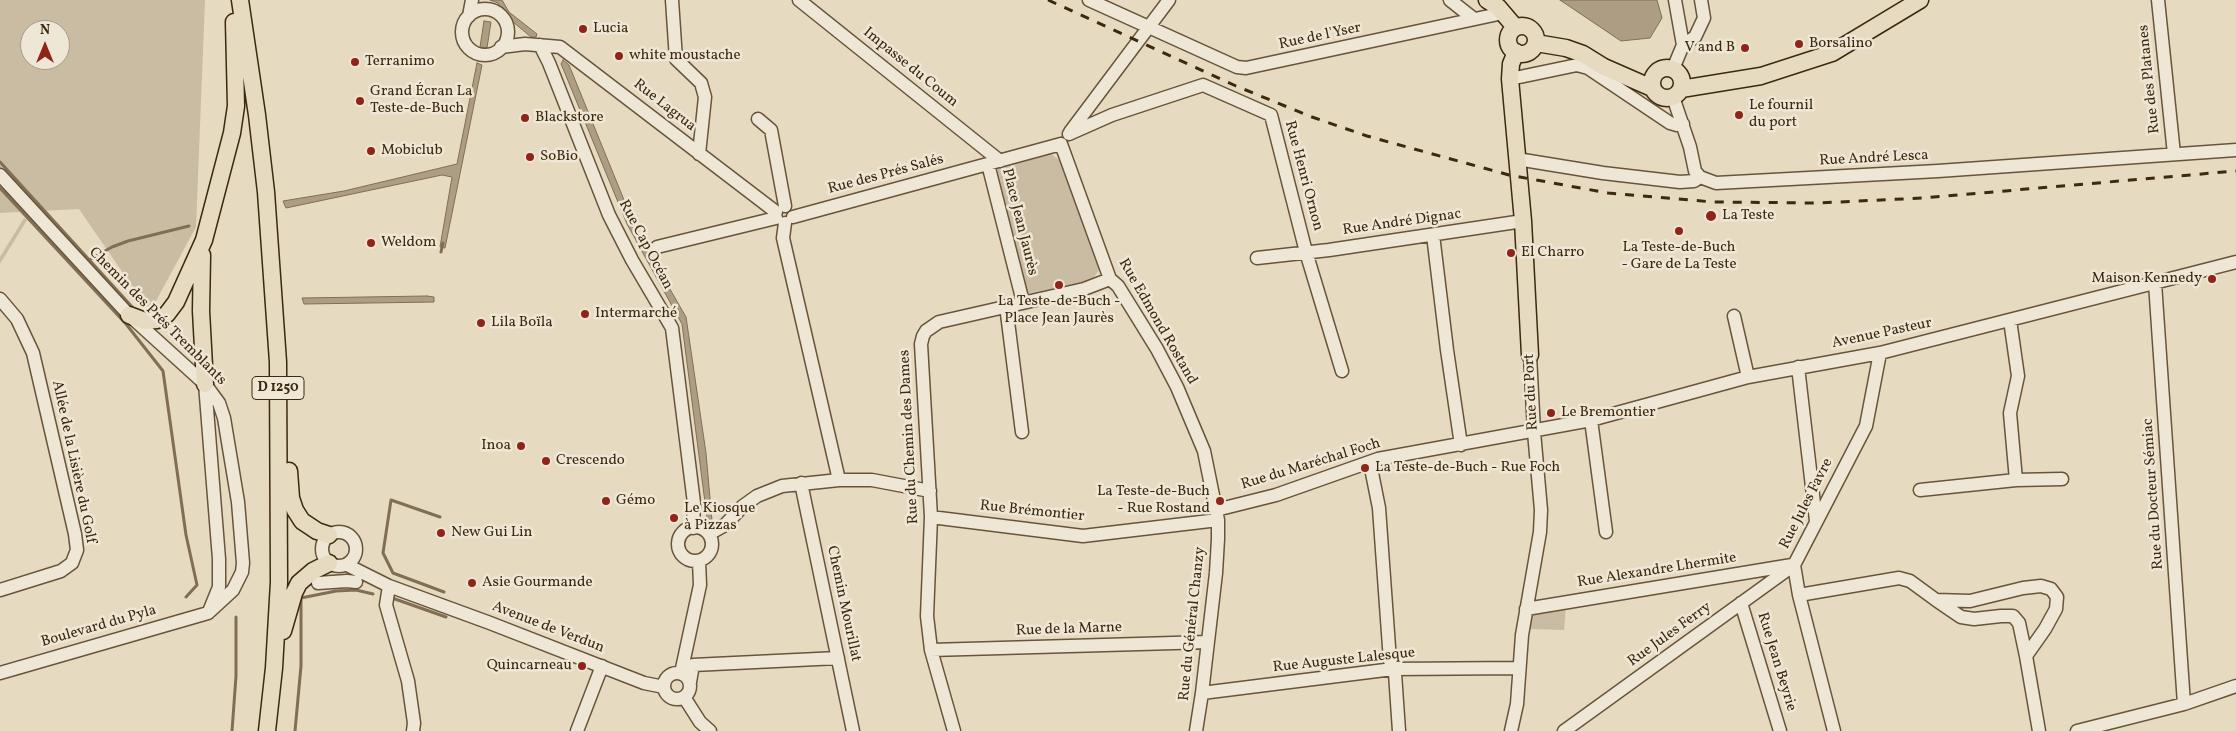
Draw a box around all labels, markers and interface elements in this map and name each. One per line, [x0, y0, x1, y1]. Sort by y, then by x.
street label: Rue de l'Yser [1277, 19, 1363, 55]
north arrow [20, 20, 70, 70]
place label: Lucia [593, 20, 629, 38]
text: N [40, 21, 50, 40]
marker: Lucia [577, 23, 589, 35]
street label: Impasse du Coum [859, 24, 961, 112]
street label: Rue des Platanes [2135, 24, 2165, 134]
place label: Borsalino [1809, 35, 1872, 53]
marker: Borsalino [1793, 38, 1805, 50]
place label: V and B [1684, 39, 1735, 57]
marker: V and B [1739, 42, 1751, 54]
place label: white moustache [629, 47, 741, 65]
marker: white moustache [613, 50, 625, 62]
place label: Terranimo [365, 53, 435, 71]
marker: Terranimo [349, 56, 361, 68]
street label: Rue Lagrua [629, 76, 699, 136]
place label: Grand Écran La Teste-de-Buch [370, 83, 472, 118]
marker: Grand Écran La Teste-de-Buch [354, 95, 366, 107]
place label: Le fournil du port [1749, 97, 1813, 132]
place label: Blackstore [535, 109, 604, 127]
marker: Le fournil du port [1733, 109, 1745, 121]
marker: Blackstore [519, 112, 531, 124]
street label: Rue Henri Ornon [1280, 119, 1326, 233]
place label: Mobiclub [381, 142, 443, 160]
marker: Mobiclub [365, 145, 377, 157]
street label: Rue André Lesca [1819, 147, 1929, 171]
place label: SoBio [540, 148, 578, 166]
marker: SoBio [524, 151, 536, 163]
street label: Rue des Prés Salés [826, 151, 946, 199]
street label: Place Jean Jaurès [997, 167, 1041, 277]
street label: Rue Cap Océan [614, 197, 676, 293]
street label: Rue André Dignac [1342, 206, 1462, 240]
place label: La Teste [1722, 207, 1774, 225]
marker: La Teste [1704, 209, 1718, 223]
marker: La Teste-de-Buch - Gare de La Teste [1673, 225, 1685, 237]
place label: Weldom [381, 234, 436, 252]
marker: Weldom [365, 237, 377, 249]
place label: La Teste-de-Buch - Gare de La Teste [1621, 239, 1737, 274]
street label: Chemin des Prés Tremblants [84, 244, 230, 390]
place label: El Charro [1521, 244, 1584, 262]
marker: El Charro [1505, 247, 1517, 259]
street label: Rue Edmond Rostand [1114, 256, 1200, 388]
place label: Maison Kennedy [2091, 270, 2202, 288]
marker: Maison Kennedy [2206, 273, 2218, 285]
marker: La Teste-de-Buch - Place Jean Jaurès [1053, 279, 1065, 291]
place label: La Teste-de-Buch - Place Jean Jaurès [998, 293, 1120, 328]
place label: Intermarché [595, 305, 677, 323]
marker: Intermarché [579, 308, 591, 320]
place label: Lila Boïla [491, 314, 553, 332]
street label: Avenue Pasteur [1830, 315, 1934, 353]
marker: Lila Boïla [475, 317, 487, 329]
street label: Rue du Chemin des Dames [896, 349, 924, 525]
street label: Rue du Port [1521, 353, 1543, 431]
road number: D 1250 [252, 376, 304, 399]
street label: Allée de la Lisière du Golf [47, 379, 99, 545]
place label: Le Bremontier [1561, 404, 1656, 422]
marker: Le Bremontier [1545, 407, 1557, 419]
street label: Rue du Docteur Sémiac [2140, 418, 2168, 570]
street label: Rue du Maréchal Foch [1239, 435, 1383, 495]
place label: Inoa [481, 437, 511, 455]
marker: Inoa [515, 440, 527, 452]
place label: Crescendo [556, 452, 625, 470]
marker: Crescendo [540, 455, 552, 467]
street label: Rue Jules Favre [1776, 456, 1838, 552]
place label: La Teste-de-Buch - Rue Foch [1375, 459, 1560, 477]
marker: La Teste-de-Buch - Rue Foch [1359, 462, 1371, 474]
place label: La Teste-de-Buch - Rue Rostand [1097, 483, 1210, 518]
place label: Gémo [616, 492, 655, 510]
marker: Gémo [600, 495, 612, 507]
marker: La Teste-de-Buch - Rue Rostand [1214, 495, 1226, 507]
street label: Rue Brémontier [979, 498, 1085, 526]
place label: Le Kiosque à Pizzas [684, 500, 755, 535]
marker: Le Kiosque à Pizzas [668, 512, 680, 524]
place label: New Gui Lin [451, 524, 533, 542]
marker: New Gui Lin [435, 527, 447, 539]
street label: Chemin Mourillat [822, 544, 864, 664]
street label: Rue du Général Chanzy [1176, 546, 1210, 702]
street label: Rue Alexandre Lhermite [1576, 550, 1738, 592]
place label: Asie Gourmande [482, 574, 593, 592]
marker: Asie Gourmande [466, 577, 478, 589]
street label: Avenue de Verdun [489, 598, 607, 658]
street label: Rue Jules Ferry [1625, 599, 1715, 671]
street label: Boulevard du Pyla [39, 602, 159, 652]
street label: Rue Jean Beyrie [1752, 610, 1800, 714]
street label: Rue de la Marne [1016, 619, 1122, 641]
street label: Rue Auguste Lalesque [1272, 645, 1416, 677]
place label: Quincarneau [487, 657, 572, 675]
marker: Quincarneau [576, 660, 588, 672]

